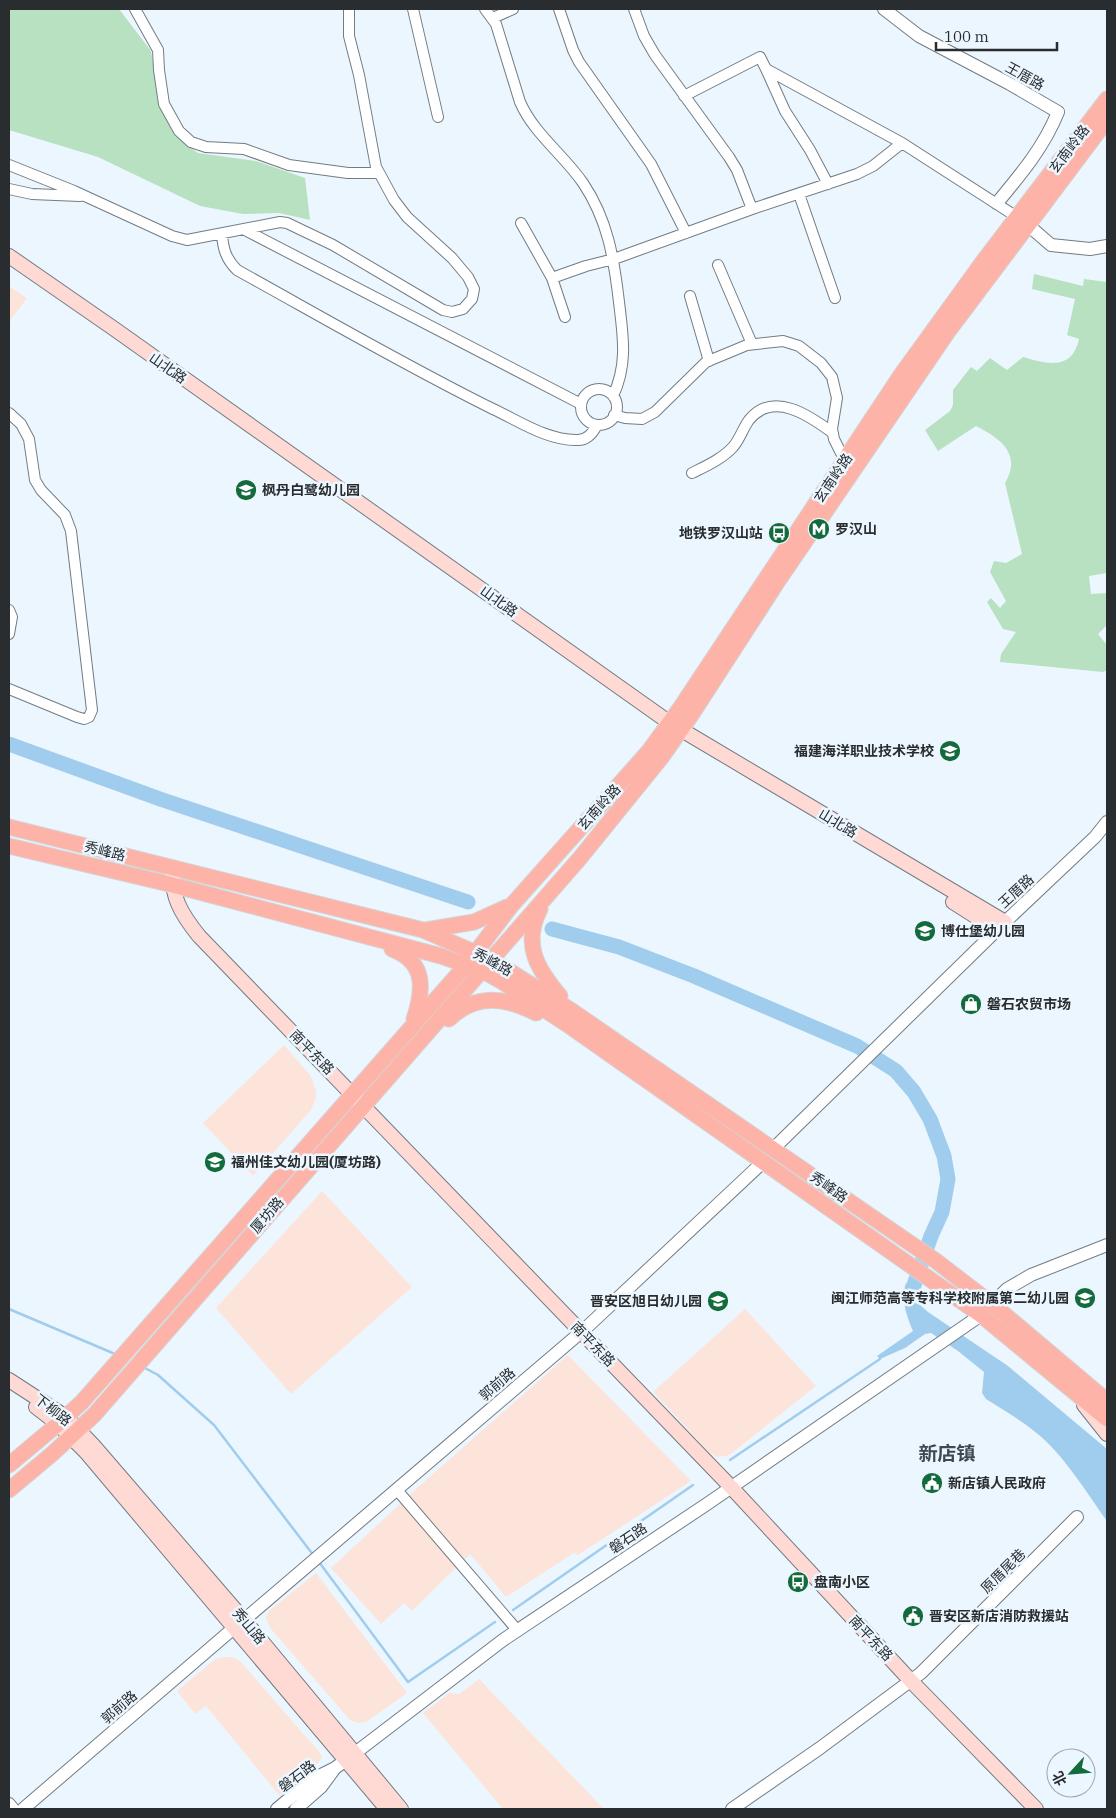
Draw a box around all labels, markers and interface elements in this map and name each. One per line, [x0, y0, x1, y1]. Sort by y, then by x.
scale bar [936, 20, 1057, 52]
text: 100 m [944, 27, 989, 46]
street label: 王厝路 [1002, 58, 1048, 94]
street label: 玄南岭路 [1045, 121, 1093, 177]
street label: 山北路 [146, 349, 190, 387]
street label: 玄南岭路 [810, 450, 856, 506]
school or university icon: 枫丹白鹭幼儿园 [234, 478, 258, 502]
place label: 枫丹白鹭幼儿园 [262, 481, 360, 499]
metro station icon: 罗汉山 [807, 517, 831, 541]
place label: 罗汉山 [835, 520, 877, 538]
bus stop icon: 地铁罗汉山站 [767, 521, 791, 545]
place label: 地铁罗汉山站 [679, 524, 763, 542]
street label: 山北路 [477, 581, 521, 621]
school or university icon: 福建海洋职业技术学校 [938, 739, 962, 763]
place label: 福建海洋职业技术学校 [794, 742, 934, 760]
street label: 玄南岭路 [574, 780, 624, 834]
street label: 山北路 [815, 804, 861, 842]
street label: 秀峰路 [82, 837, 128, 865]
street label: 王厝路 [995, 870, 1037, 912]
school or university icon: 博仕堡幼儿园 [913, 919, 937, 943]
place label: 博仕堡幼儿园 [941, 922, 1025, 940]
street label: 秀峰路 [470, 944, 516, 980]
shop icon: 磐石农贸市场 [959, 992, 983, 1016]
place label: 磐石农贸市场 [987, 995, 1071, 1013]
street label: 南平东路 [286, 1026, 338, 1078]
school or university icon: 福州佳文幼儿园(厦坊路) [203, 1150, 227, 1174]
place label: 福州佳文幼儿园(厦坊路) [231, 1153, 381, 1171]
street label: 秀峰路 [807, 1168, 851, 1206]
street label: 厦坊路 [246, 1193, 288, 1237]
school or university icon: 闽江师范高等专科学校附属第二幼儿园 [1073, 1286, 1097, 1310]
school or university icon: 晋安区旭日幼儿园 [706, 1289, 730, 1313]
place label: 闽江师范高等专科学校附属第二幼儿园 [831, 1289, 1069, 1307]
place label: 晋安区旭日幼儿园 [590, 1292, 702, 1310]
street label: 南平东路 [567, 1318, 619, 1370]
street label: 郭前路 [475, 1363, 519, 1405]
street label: 下柳路 [31, 1390, 75, 1430]
district label: 新店镇 [918, 1441, 976, 1465]
public building icon: 新店镇人民政府 [920, 1471, 944, 1495]
place label: 新店镇人民政府 [948, 1474, 1046, 1492]
street label: 磐石路 [606, 1519, 650, 1557]
street label: 原厝尾巷 [977, 1545, 1029, 1597]
bus stop icon: 盘南小区 [786, 1570, 810, 1594]
place label: 盘南小区 [814, 1573, 870, 1591]
street label: 秀山路 [229, 1604, 269, 1648]
public building icon: 晋安区新店消防救援站 [901, 1604, 925, 1628]
place label: 晋安区新店消防救援站 [929, 1607, 1069, 1625]
street label: 南平东路 [845, 1611, 897, 1665]
street label: 郭前路 [97, 1686, 141, 1728]
north arrow [1046, 1748, 1096, 1798]
street label: 磐石路 [275, 1756, 319, 1796]
text: 北 [1048, 1768, 1070, 1789]

